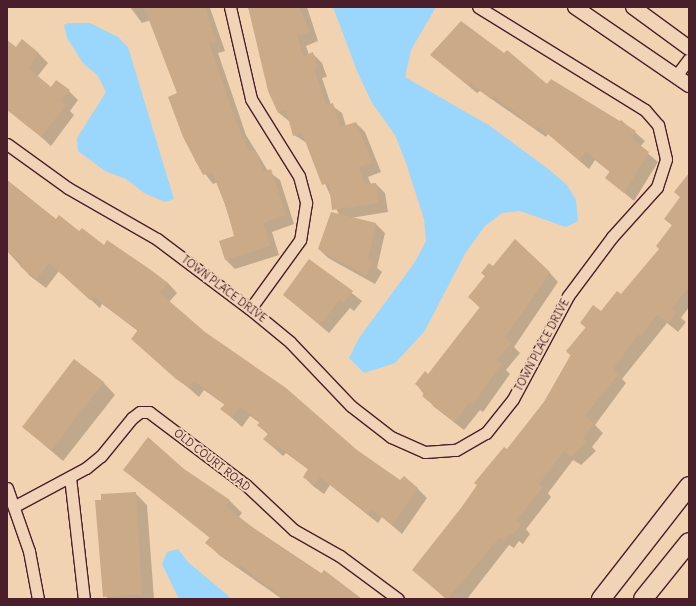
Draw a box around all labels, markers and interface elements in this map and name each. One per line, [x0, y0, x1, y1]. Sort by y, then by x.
street label: TOWN PLACE DRIVE [179, 253, 269, 325]
street label: TOWN PLACE DRIVE [512, 296, 572, 394]
street label: OLD COURT ROAD [171, 426, 253, 494]

